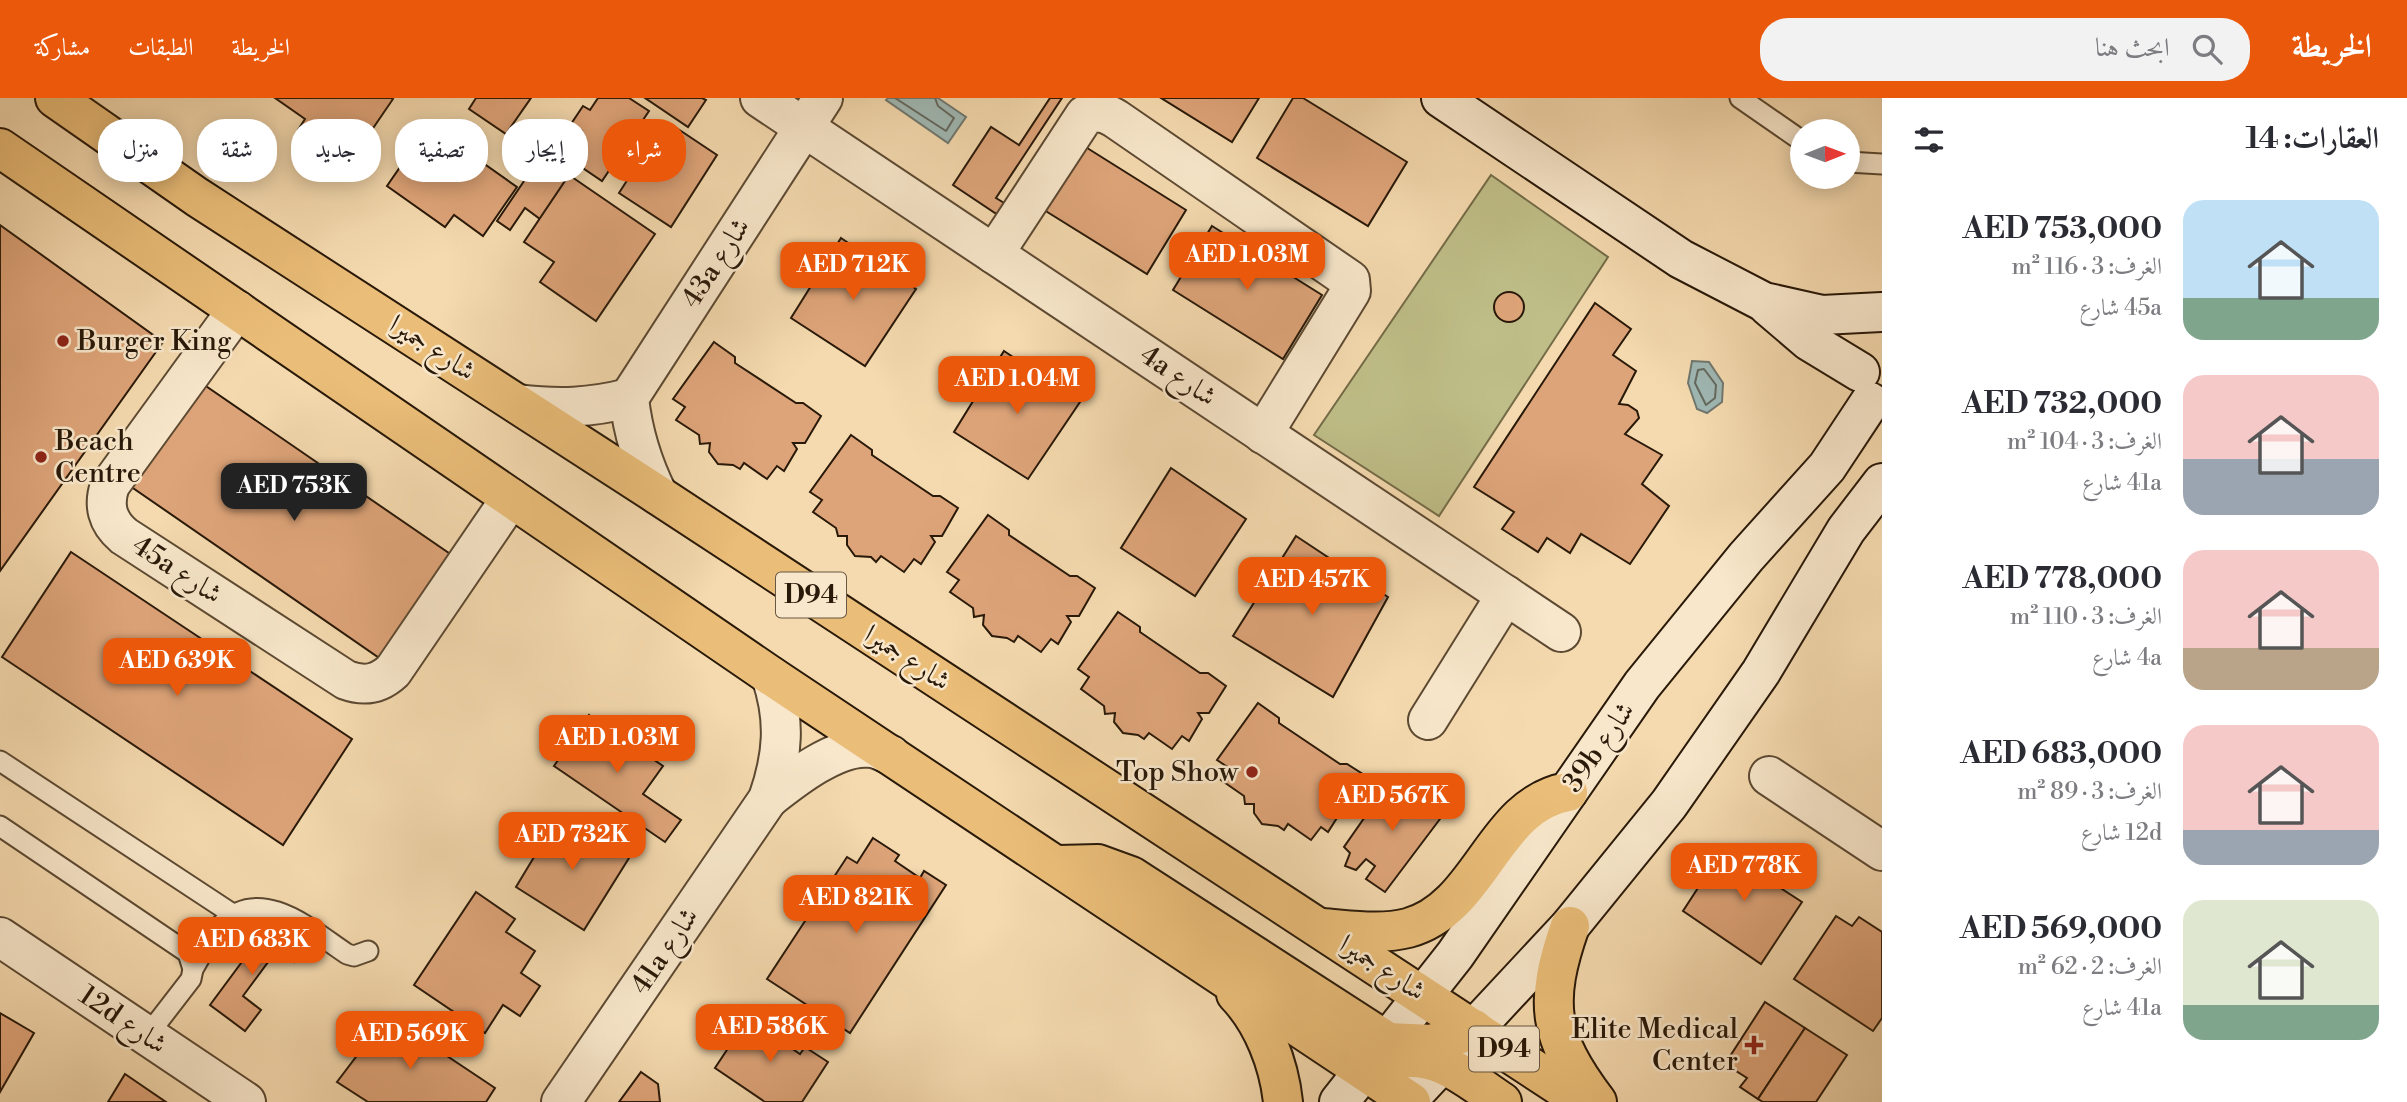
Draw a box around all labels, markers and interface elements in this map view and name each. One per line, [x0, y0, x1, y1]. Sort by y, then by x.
search box [1760, 18, 2250, 81]
text: الخريطة [2292, 27, 2372, 68]
icon: search [2188, 30, 2226, 68]
text: ابحث هنا [2095, 32, 2170, 64]
text: مشاركة [35, 33, 90, 63]
text: الطبقات [128, 33, 194, 63]
text: الخريطة [232, 33, 290, 63]
chip: منزل [98, 119, 183, 182]
chip: شقة [197, 119, 277, 182]
chip: جديد [291, 119, 381, 182]
chip: تصفية [395, 119, 488, 182]
chip: إيجار [502, 119, 588, 182]
chip: شراء [602, 119, 686, 182]
north arrow [1790, 119, 1860, 189]
map controls [1790, 119, 1860, 189]
text: العقارات: 14 [2246, 120, 2379, 158]
icon: filters [1910, 121, 1948, 159]
text: AED 753,000 [1963, 210, 2162, 248]
street label: 43a شارع [674, 211, 762, 317]
icon: home [2239, 228, 2323, 312]
pin: AED 1.03M [1167, 232, 1327, 292]
text: AED 1.03M [1185, 241, 1309, 269]
pin: AED 712K [781, 242, 925, 302]
text: AED 712K [796, 251, 910, 279]
text: الغرف: 3 · 116 m² [2011, 253, 2162, 281]
text: 45a شارع [2079, 294, 2162, 322]
street label: شارع جميرا [379, 307, 482, 393]
place label: Burger King [76, 324, 232, 359]
marker: Burger King [55, 333, 71, 349]
street label: 4a شارع [1130, 338, 1223, 418]
pin: AED 1.04M [937, 356, 1097, 416]
text: AED 1.04M [954, 365, 1080, 393]
text: AED 732,000 [1962, 385, 2162, 423]
icon: home [2239, 403, 2323, 487]
place label: Beach Centre [54, 424, 141, 491]
text: الغرف: 3 · 104 m² [2007, 428, 2162, 456]
marker: Beach Centre [33, 449, 49, 465]
pin: AED 753K [222, 464, 366, 523]
text: 41a شارع [2082, 469, 2162, 497]
text: AED 753K [237, 472, 351, 500]
street label: 45a شارع [123, 528, 229, 616]
pin: AED 457K [1240, 558, 1384, 617]
text: AED 778,000 [1963, 560, 2162, 598]
text: AED 457K [1254, 566, 1370, 594]
road number: D94 [776, 573, 846, 618]
icon: home [2239, 578, 2323, 662]
text: الغرف: 3 · 110 m² [2010, 603, 2162, 631]
street label: شارع جميرا [854, 617, 957, 703]
pin: AED 639K [105, 638, 249, 698]
text: 4a شارع [2092, 644, 2162, 672]
text: AED 639K [119, 647, 235, 675]
street label: 39b شارع [1555, 695, 1647, 802]
pin: AED 1.03M [537, 716, 697, 775]
text: AED 1.03M [555, 724, 679, 752]
text: AED 683,000 [1960, 735, 2162, 773]
icon: home [2239, 753, 2323, 837]
place label: Top Show [1116, 755, 1239, 790]
marker: Top Show [1244, 764, 1260, 780]
pin: AED 567K [1320, 774, 1464, 833]
text: الغرف: 3 · 89 m² [2017, 778, 2162, 806]
text: AED 567K [1335, 782, 1449, 810]
pin: AED 732K [500, 812, 644, 872]
text: 12d شارع [2081, 819, 2162, 847]
text: AED 732K [515, 821, 629, 849]
pin: AED 778K [1672, 844, 1816, 903]
text: AED 778K [1687, 852, 1801, 880]
pin: AED 821K [784, 876, 928, 935]
text: AED 821K [799, 884, 913, 912]
street label: 41a شارع [623, 901, 711, 1004]
text: AED 569,000 [1960, 910, 2162, 948]
pin: AED 683K [180, 918, 324, 977]
text: AED 683K [194, 926, 310, 954]
street label: شارع جميرا [1329, 927, 1432, 1013]
icon: home [2239, 928, 2323, 1012]
text: الغرف: 2 · 62 m² [2018, 953, 2162, 981]
street label: 12d شارع [69, 978, 174, 1066]
text: 41a شارع [2082, 994, 2162, 1022]
pin: AED 586K [698, 1004, 842, 1064]
pin: AED 569K [338, 1012, 482, 1071]
place label: Elite Medical Center [1571, 1012, 1738, 1079]
text: AED 586K [712, 1013, 828, 1041]
text: AED 569K [352, 1020, 468, 1048]
road number: D94 [1469, 1026, 1539, 1072]
marker: Elite Medical Center [1744, 1035, 1764, 1055]

